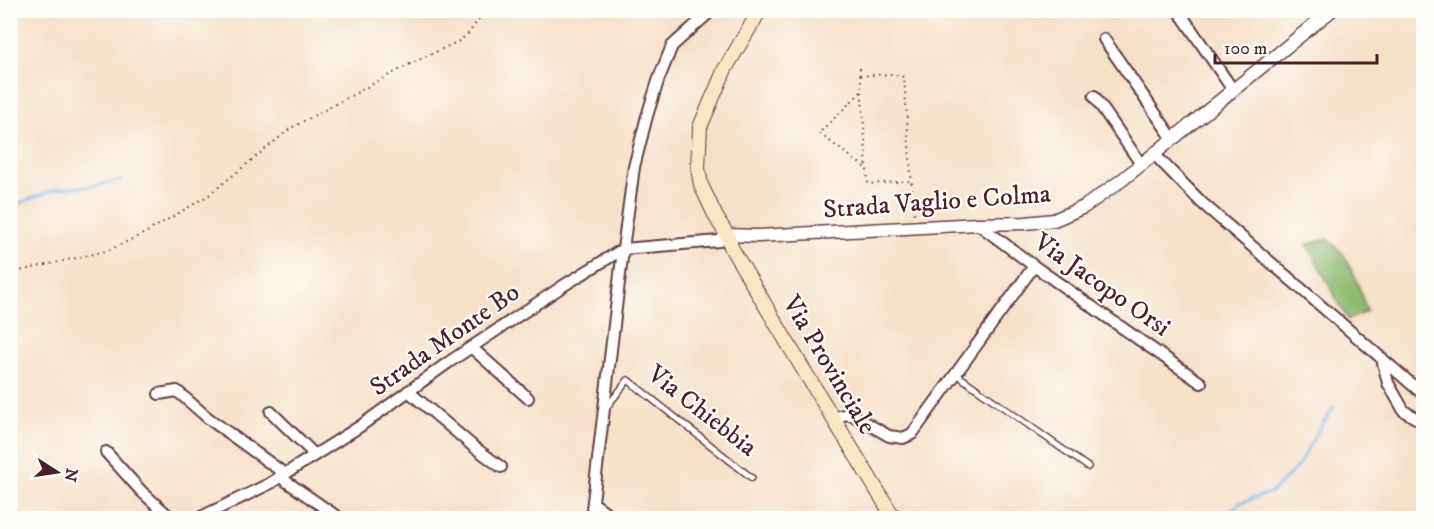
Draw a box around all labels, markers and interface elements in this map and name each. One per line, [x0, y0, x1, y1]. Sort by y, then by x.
scale bar [1215, 27, 1377, 65]
text: 100 m [1224, 38, 1267, 60]
street label: Strada Vaglio e Colma [822, 178, 1052, 226]
street label: Via Jacopo Orsi [1027, 225, 1177, 344]
street label: Strada Monte Bo [364, 276, 526, 404]
street label: Via Provinciale [774, 289, 883, 440]
street label: Via Chiebbia [640, 357, 763, 464]
north arrow [27, 442, 87, 502]
text: N [60, 466, 82, 483]

